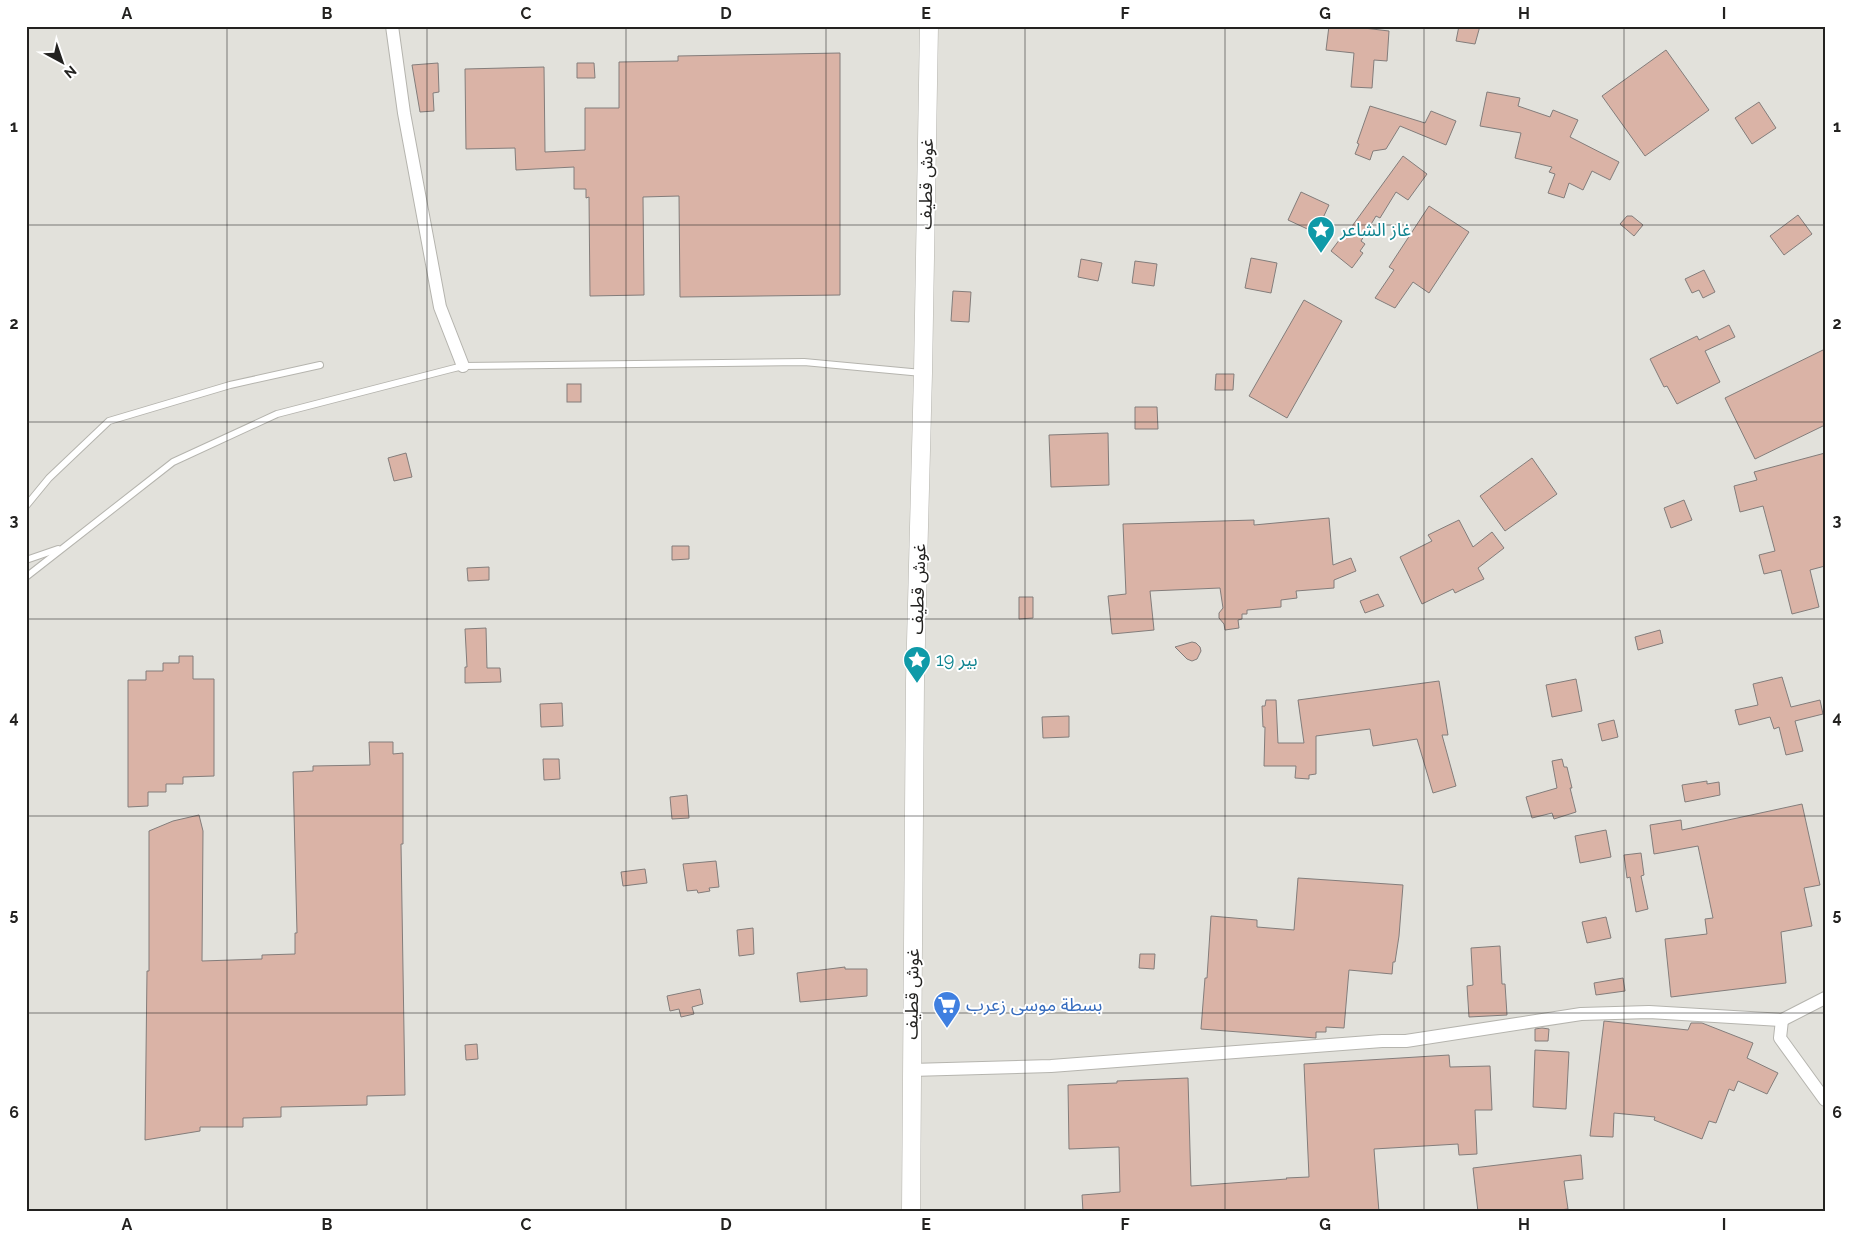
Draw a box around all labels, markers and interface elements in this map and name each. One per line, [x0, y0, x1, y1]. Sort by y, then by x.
text: A [122, 4, 133, 23]
text: B [322, 4, 333, 23]
text: C [521, 4, 532, 23]
text: D [720, 4, 732, 23]
text: E [921, 4, 931, 23]
text: F [1120, 4, 1130, 23]
text: G [1319, 4, 1331, 23]
text: H [1518, 4, 1530, 23]
text: I [1722, 4, 1726, 23]
north arrow [38, 38, 88, 88]
text: N [61, 62, 80, 82]
text: 1 [10, 117, 18, 136]
text: 1 [1833, 117, 1841, 136]
street label: غوش قطيف [914, 138, 938, 230]
place icon: غاز الشاعر [1306, 215, 1336, 254]
place label: غاز الشاعر [1339, 219, 1411, 241]
text: 2 [9, 314, 19, 333]
text: 2 [1832, 314, 1842, 333]
text: 3 [10, 511, 19, 530]
text: 3 [1833, 511, 1842, 530]
street label: غوش قطيف [905, 543, 931, 635]
place icon: بير 19 [902, 645, 932, 684]
place label: بير 19 [936, 649, 978, 671]
text: 4 [9, 708, 19, 727]
text: 4 [1832, 708, 1842, 727]
text: 5 [10, 905, 19, 924]
text: 5 [1833, 905, 1842, 924]
street label: غوش قطيف [900, 948, 924, 1040]
supermarket icon: بسطة موسى زعرب [932, 990, 962, 1029]
place label: بسطة موسى زعرب [966, 994, 1102, 1016]
text: 6 [9, 1103, 19, 1122]
text: 6 [1832, 1103, 1842, 1122]
text: A [122, 1215, 133, 1234]
text: B [322, 1215, 333, 1234]
text: C [521, 1215, 532, 1234]
text: D [720, 1215, 732, 1234]
text: E [921, 1215, 931, 1234]
text: F [1120, 1215, 1130, 1234]
text: G [1319, 1215, 1331, 1234]
text: H [1518, 1215, 1530, 1234]
text: I [1722, 1215, 1726, 1234]

